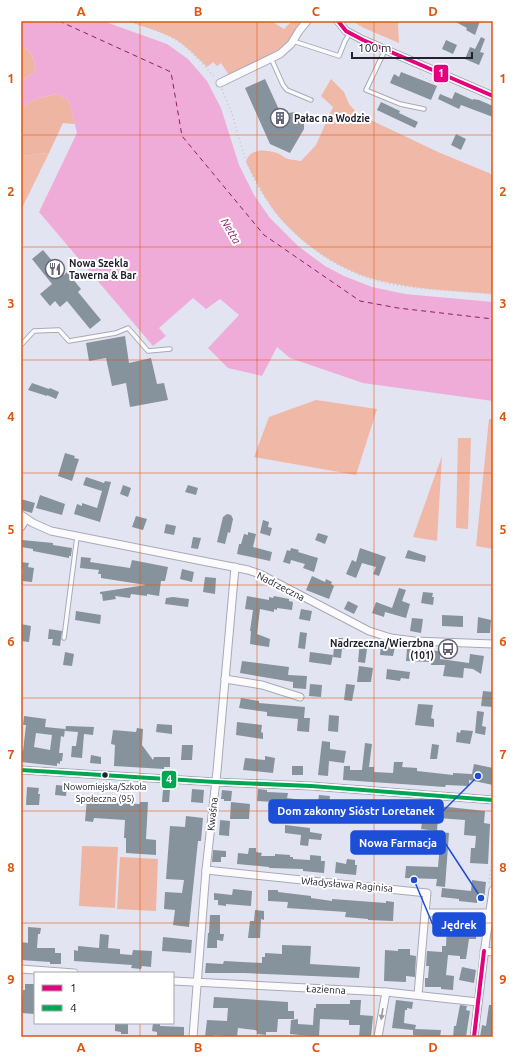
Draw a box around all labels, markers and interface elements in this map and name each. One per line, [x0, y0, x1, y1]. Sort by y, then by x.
text: A [76, 4, 86, 18]
text: B [194, 4, 203, 18]
text: C [312, 4, 321, 18]
text: D [428, 4, 438, 18]
scale bar [352, 34, 472, 60]
text: 100 m [358, 41, 391, 54]
line badge: 1 [433, 64, 449, 83]
text: 1 [438, 67, 444, 79]
text: 1 [7, 71, 15, 85]
text: 1 [499, 71, 507, 85]
building icon: Pałac na Wodzie [269, 107, 291, 129]
place label: Pałac na Wodzie [294, 113, 370, 124]
text: 2 [7, 184, 15, 198]
text: 2 [499, 184, 507, 198]
water label: Netta [219, 216, 243, 246]
restaurant icon: Nowa Szekla Tawerna & Bar [44, 258, 66, 280]
place label: Nowa Szekla Tawerna & Bar [69, 258, 137, 281]
text: 3 [7, 296, 15, 310]
text: 3 [499, 296, 507, 310]
text: 4 [7, 409, 15, 423]
text: 4 [499, 409, 507, 423]
text: 5 [7, 522, 15, 536]
text: 5 [499, 522, 507, 536]
street label: Nadrzeczna [255, 570, 306, 603]
text: 6 [7, 634, 15, 648]
text: 6 [499, 634, 507, 648]
place label: Nadrzeczna/Wierzbna (101) [330, 638, 434, 662]
bus stop icon: Nadrzeczna/Wierzbna (101) [437, 638, 459, 660]
text: 7 [7, 747, 15, 761]
text: 7 [499, 747, 507, 761]
marker: Nowomiejska/Szkoła Społeczna (95) [100, 770, 110, 780]
line badge: 4 [161, 770, 177, 789]
text: 4 [166, 773, 172, 785]
place label: Nowomiejska/Szkoła Społeczna (95) [64, 782, 146, 804]
street label: Kwaśna [205, 797, 220, 831]
callout: Dom zakonny Sióstr Loretanek [269, 800, 443, 823]
text: Dom zakonny Sióstr Loretanek [277, 805, 436, 817]
callout: Nowa Farmacja [351, 831, 445, 854]
text: Nowa Farmacja [359, 837, 437, 849]
text: 8 [7, 860, 15, 874]
text: 8 [499, 860, 507, 874]
street label: Władysława Raginisa [301, 875, 393, 894]
callout: Jędrek [433, 913, 485, 936]
text: Jędrek [441, 919, 478, 932]
text: 9 [7, 972, 15, 986]
legend [34, 972, 174, 1024]
text: 9 [499, 972, 507, 986]
text: 1 [70, 981, 77, 994]
street label: Łazienna [306, 983, 346, 996]
text: 4 [70, 1001, 77, 1014]
one-way arrow [379, 1008, 385, 1021]
text: A [76, 1040, 86, 1054]
text: B [194, 1040, 203, 1054]
text: C [312, 1040, 321, 1054]
text: D [428, 1040, 438, 1054]

